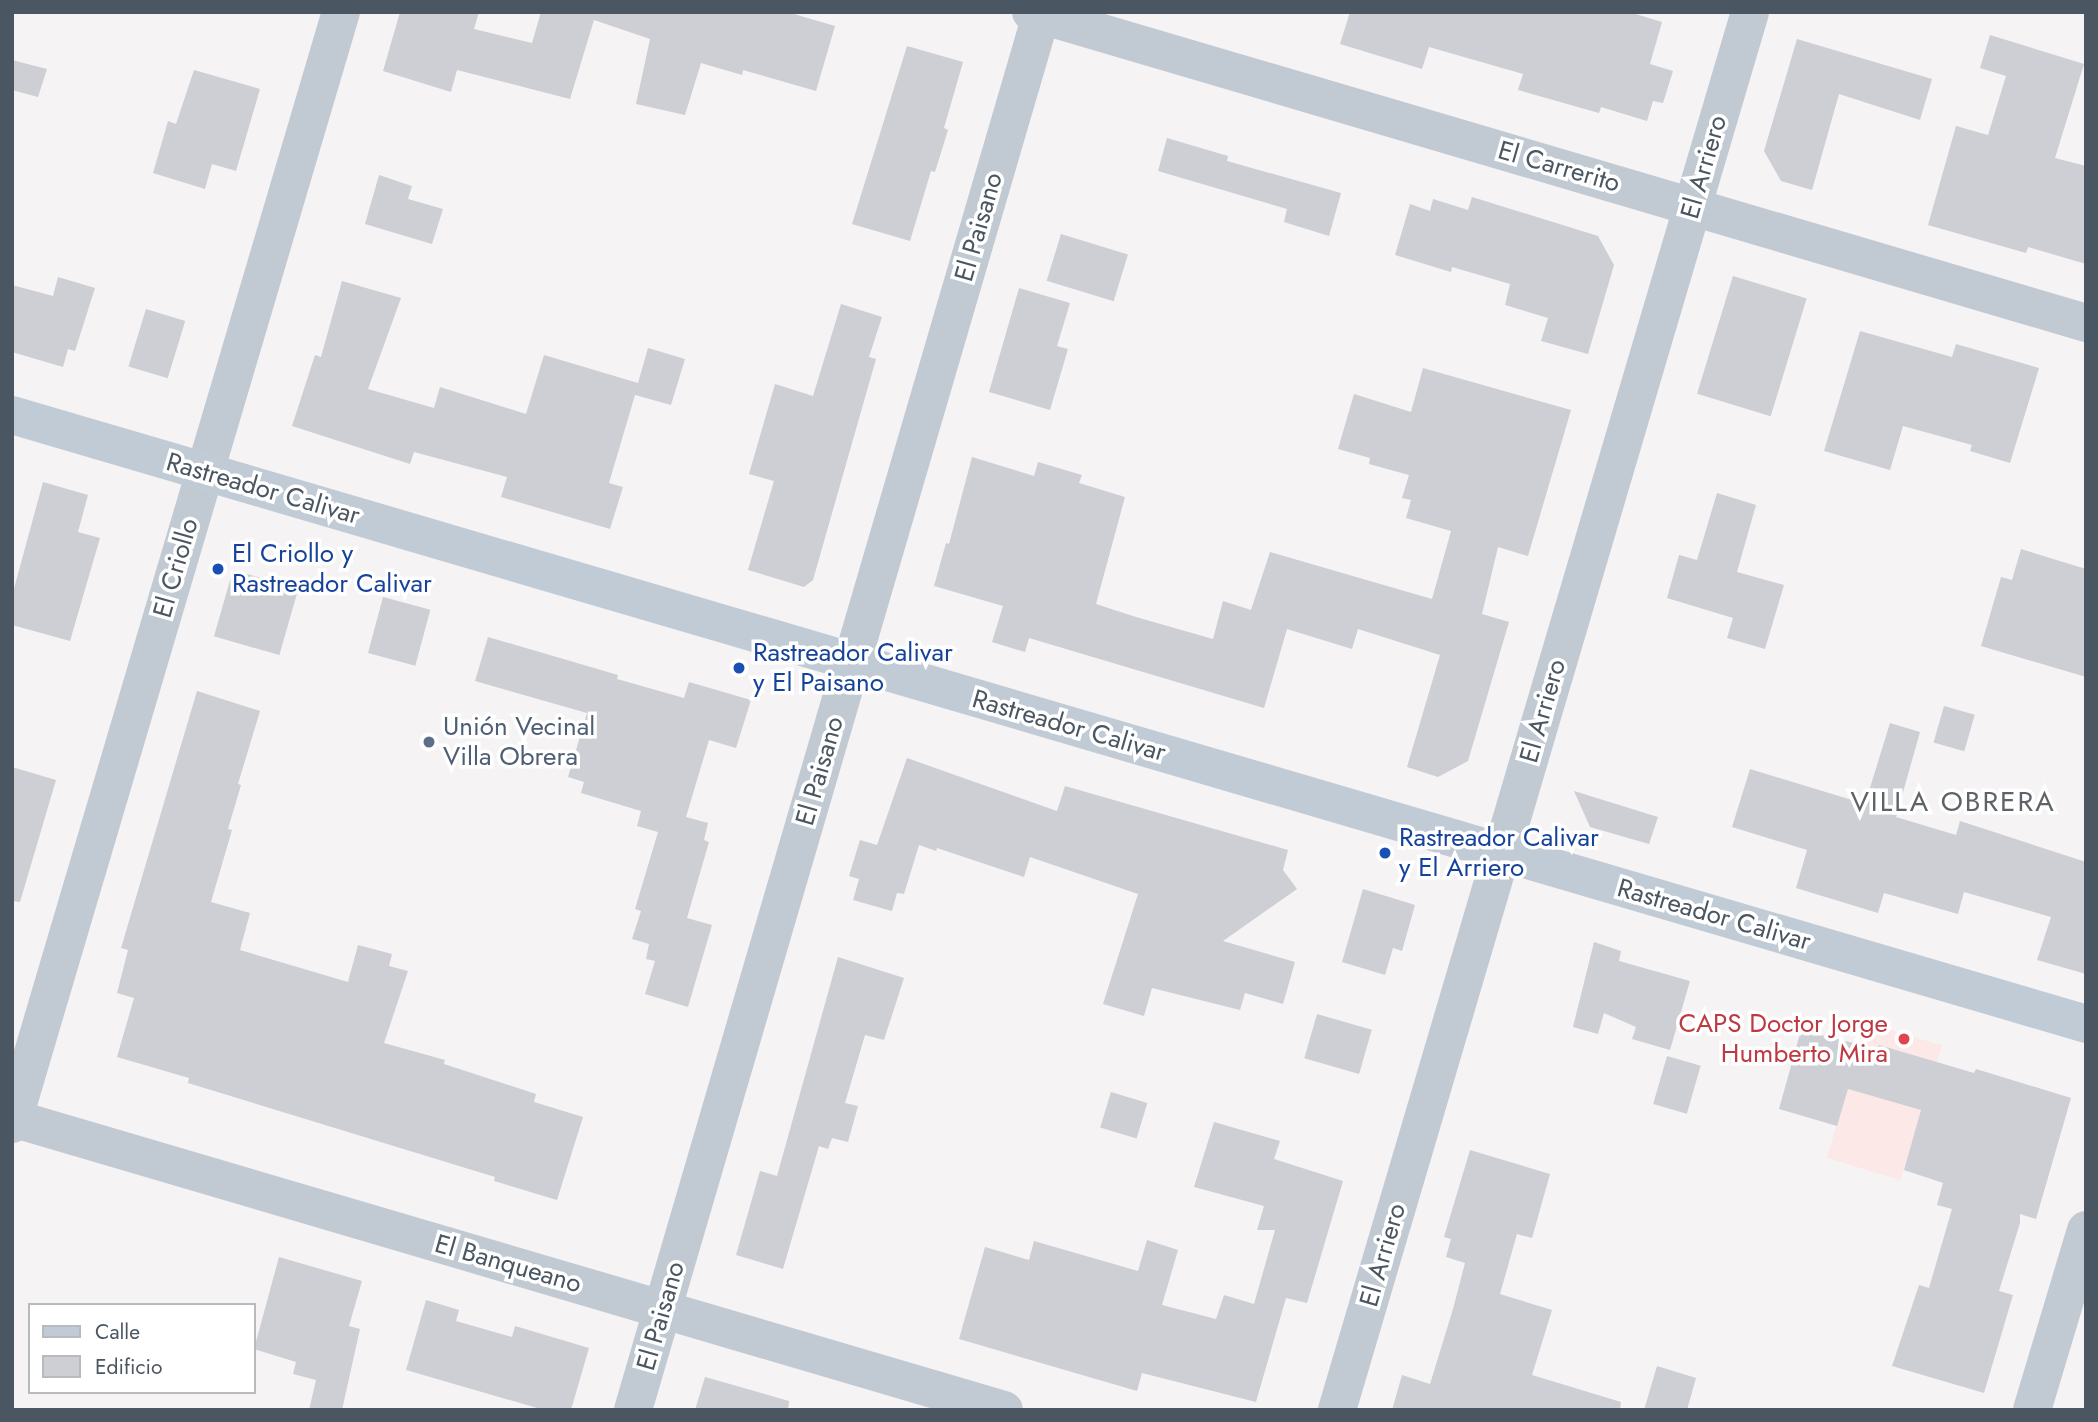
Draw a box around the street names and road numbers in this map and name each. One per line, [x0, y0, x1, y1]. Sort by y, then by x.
street label: El Arriero [1674, 112, 1734, 222]
street label: El Carrerito [1494, 135, 1624, 199]
street label: El Paisano [949, 169, 1009, 285]
street label: Rastreador Calivar [163, 446, 363, 532]
street label: El Criollo [147, 515, 205, 621]
street label: El Arriero [1513, 656, 1573, 766]
street label: Rastreador Calivar [969, 683, 1169, 769]
street label: El Paisano [790, 713, 850, 829]
street label: Rastreador Calivar [1614, 872, 1814, 958]
street label: El Arriero [1353, 1200, 1413, 1310]
street label: El Banqueano [431, 1228, 585, 1300]
street label: El Paisano [631, 1258, 691, 1374]

